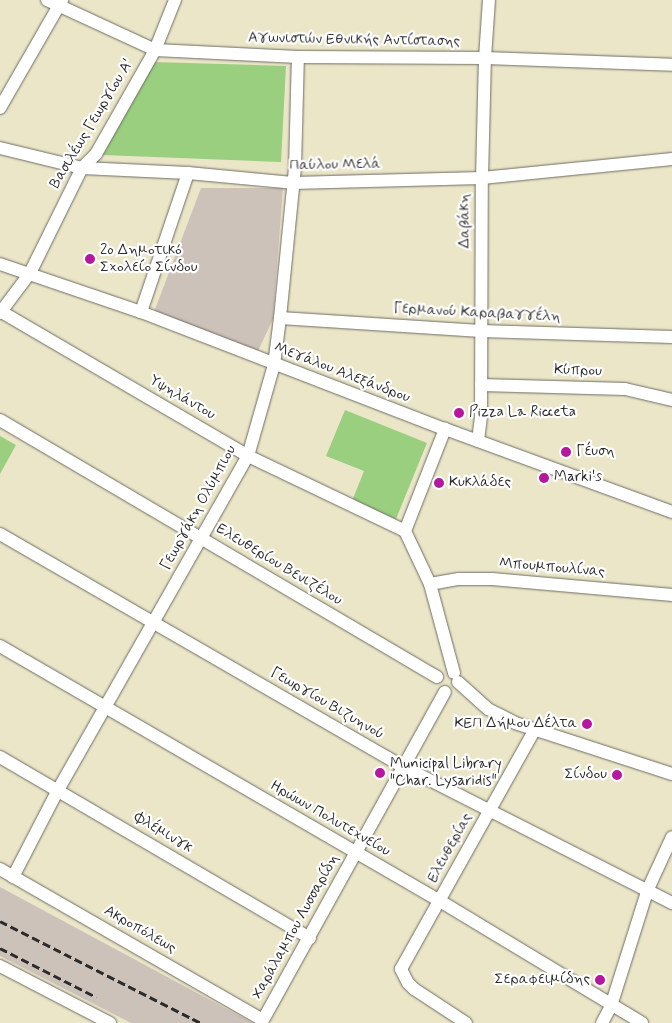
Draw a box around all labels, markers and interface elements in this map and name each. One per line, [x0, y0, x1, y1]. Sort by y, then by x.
street label: Αγωνιστών Εθνικής Αντίστασης [248, 29, 460, 51]
street label: Βασιλέως Γεωργίου Α' [46, 56, 138, 192]
street label: Παύλου Μελά [289, 155, 381, 175]
street label: Δαβάκη [456, 194, 474, 248]
place label: 2o Δημοτικό Σχολείο Σίνδου [100, 241, 198, 276]
marker: 2o Δημοτικό Σχολείο Σίνδου [84, 253, 96, 265]
street label: Γερμανού Καραβαγγέλη [393, 300, 561, 326]
street label: Μεγάλου Αλεξάνδρου [271, 339, 413, 407]
street label: Κύπρου [554, 361, 602, 381]
street label: Υψηλάντου [146, 372, 218, 424]
place label: Pizza La Ricceta [469, 404, 575, 422]
marker: Pizza La Ricceta [453, 407, 465, 419]
street label: Γεωργάκη Ολύμπιου [157, 442, 241, 574]
place label: Γέυση [576, 443, 615, 461]
marker: Γέυση [560, 446, 572, 458]
place label: Marki's [554, 469, 602, 487]
marker: Marki's [538, 472, 550, 484]
place label: Κυκλάδες [449, 474, 511, 492]
marker: Κυκλάδες [433, 477, 445, 489]
street label: Ελευθερίου Βενιζέλου [213, 520, 345, 610]
street label: Μπουμπουλίνας [498, 554, 606, 582]
street label: Γεωργίου Βιζυηνού [267, 664, 387, 744]
place label: ΚΕΠ Δήμου Δέλτα [454, 715, 577, 733]
marker: ΚΕΠ Δήμου Δέλτα [581, 718, 593, 730]
place label: Municipal Library "Char. Lysaridis" [390, 755, 502, 790]
place label: Σίνδου [565, 766, 607, 784]
marker: Municipal Library "Char. Lysaridis" [374, 767, 386, 779]
marker: Σίνδου [611, 769, 623, 781]
street label: Ηρώων Πολυτεχνείου [267, 777, 393, 861]
street label: Φλέμινγκ [130, 809, 196, 857]
street label: Ελευθερίας [424, 810, 476, 886]
street label: Χαράλαμπου Λυσσαρίδη [249, 851, 343, 1003]
street label: Ακροπόλεως [101, 902, 179, 958]
place label: Σεραφειμίδης [494, 971, 590, 989]
marker: Σεραφειμίδης [594, 974, 606, 986]

